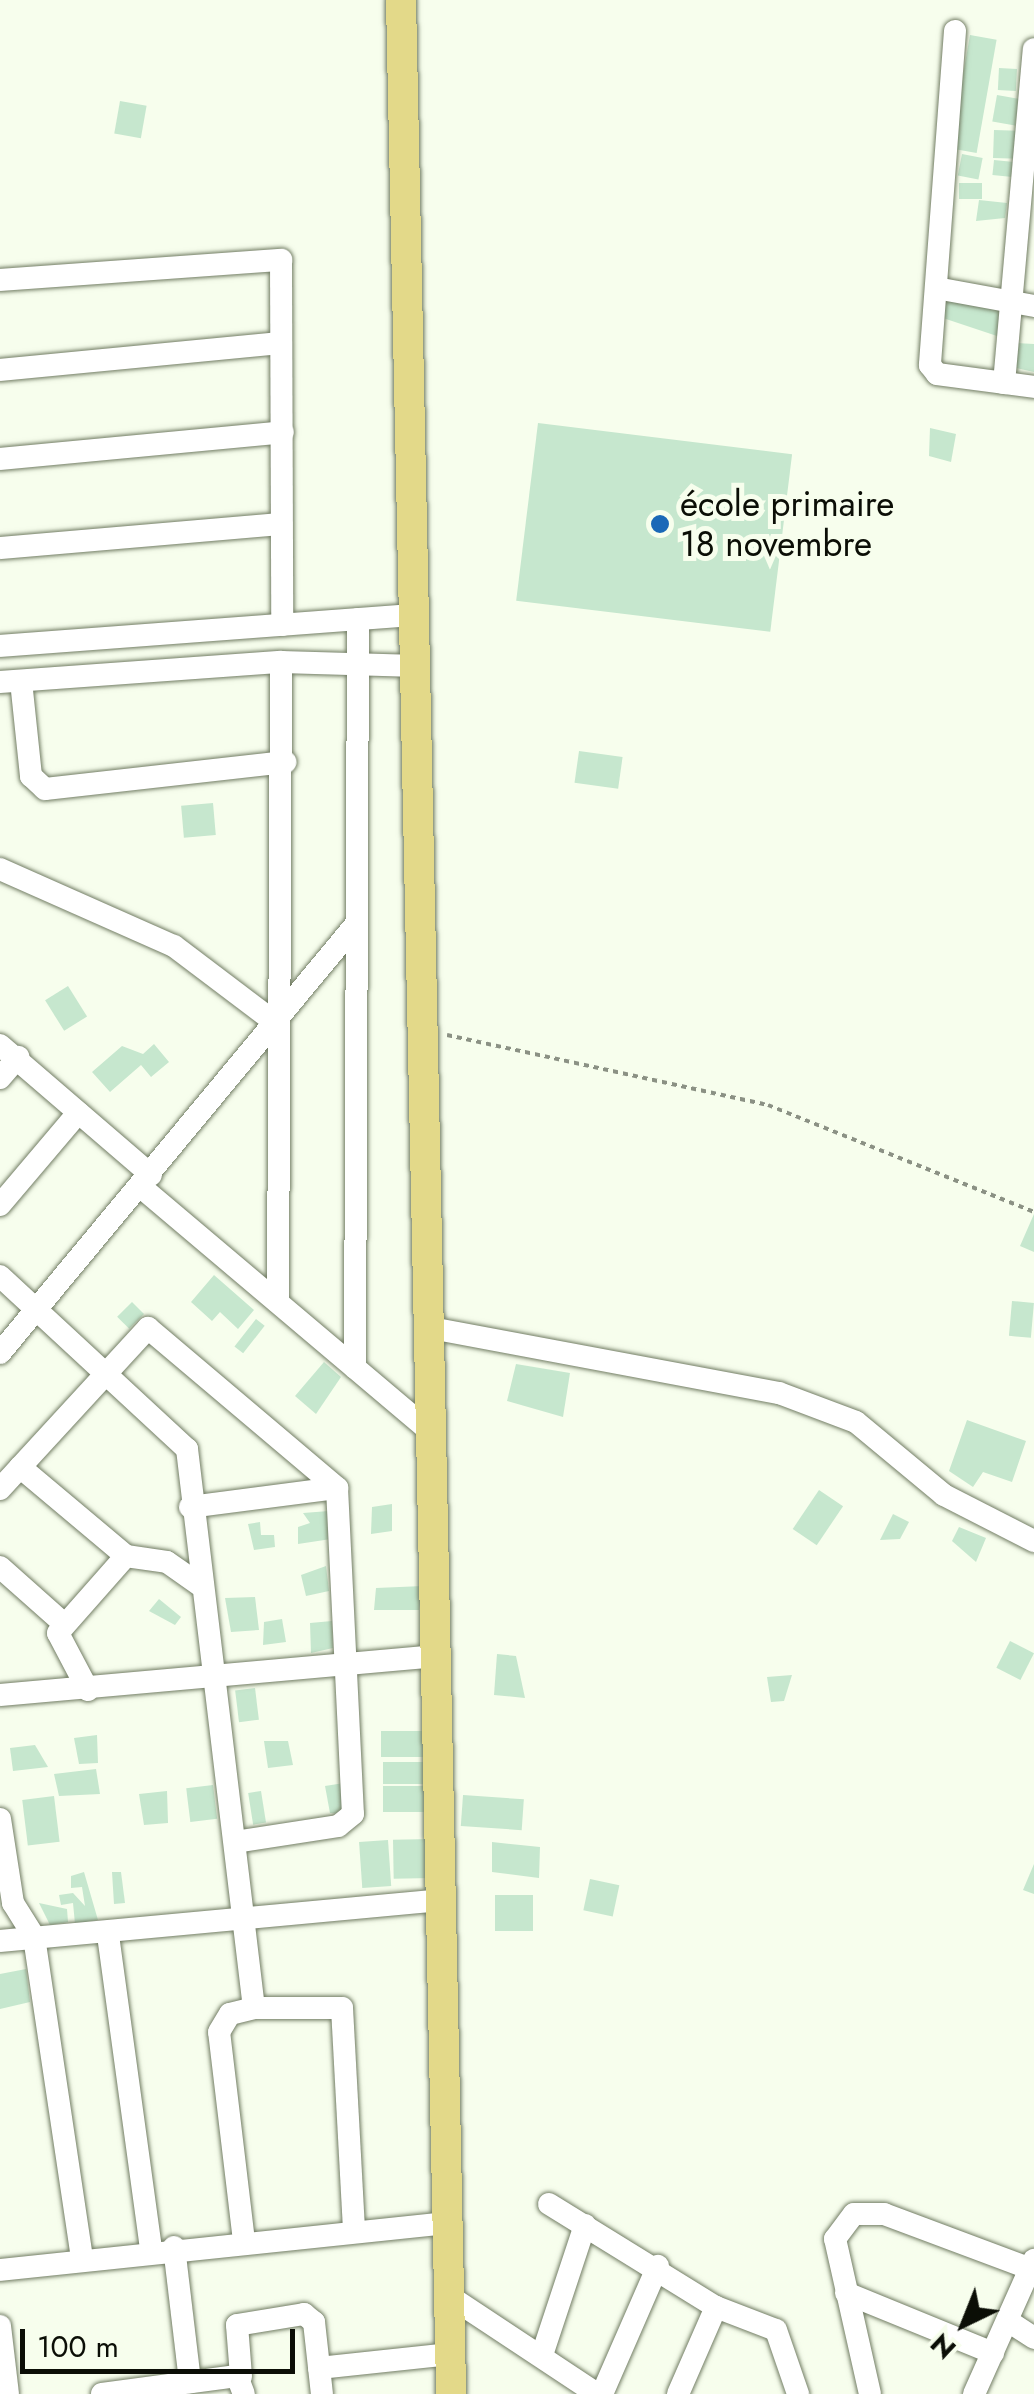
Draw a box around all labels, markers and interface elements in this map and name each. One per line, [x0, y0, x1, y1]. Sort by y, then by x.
place label: école primaire 18 novembre [680, 483, 894, 565]
marker: école primaire 18 novembre [649, 513, 671, 535]
north arrow [914, 2274, 1014, 2374]
scale bar [25, 2309, 300, 2371]
text: N [921, 2324, 965, 2369]
text: 100 m [37, 2325, 119, 2368]

